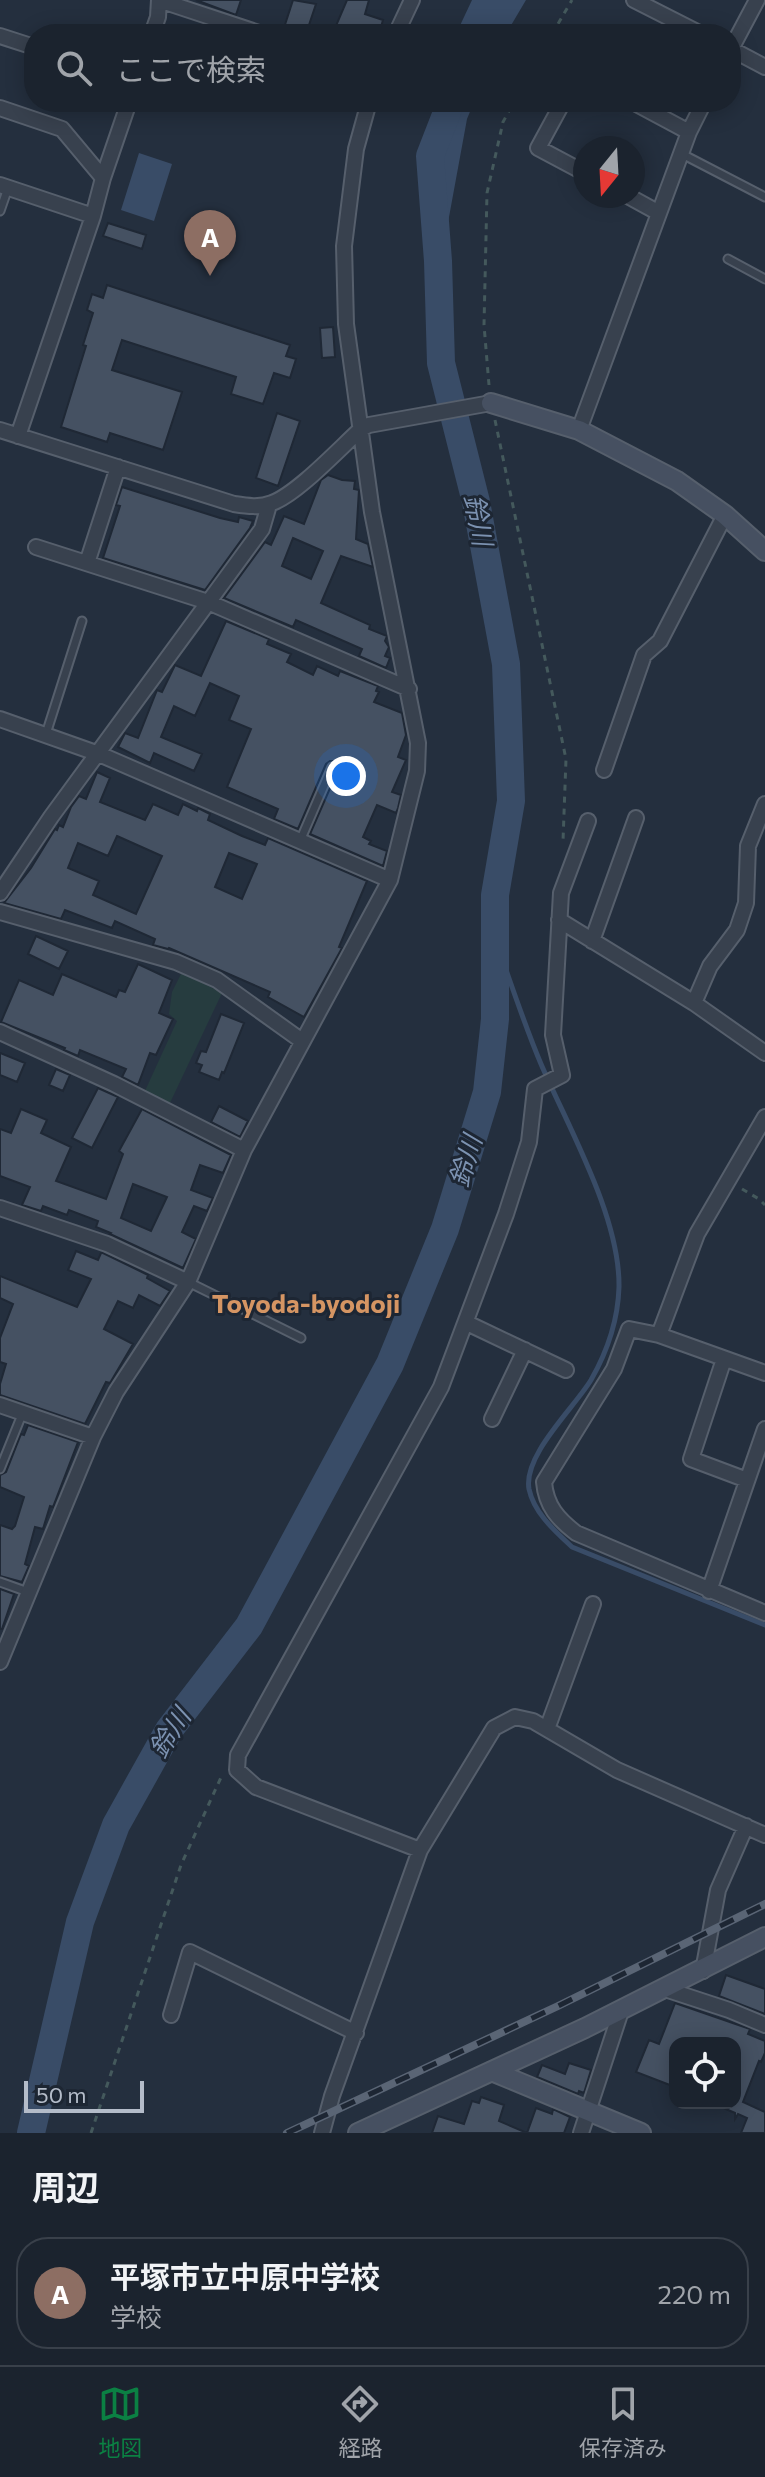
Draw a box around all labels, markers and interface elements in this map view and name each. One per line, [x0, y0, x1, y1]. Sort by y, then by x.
search box [24, 24, 741, 112]
icon: search [52, 46, 96, 90]
text: ここで検索 [116, 50, 266, 87]
north arrow [573, 136, 645, 208]
pin: A [184, 210, 236, 276]
water label: 鈴川 [459, 491, 500, 551]
your location [326, 756, 366, 796]
water label: 鈴川 [442, 1128, 488, 1190]
district label: Toyoda-byodoji [212, 1287, 400, 1318]
water label: 鈴川 [142, 1699, 198, 1762]
map controls [669, 2037, 741, 2109]
button: locate [669, 2037, 741, 2109]
scale bar [24, 2077, 144, 2113]
text: 50 m [36, 2081, 86, 2108]
text: 周辺 [32, 2165, 100, 2207]
text: 平塚市立中原中学校 [110, 2257, 380, 2294]
text: A [51, 2278, 69, 2309]
text: 220 m [658, 2278, 731, 2309]
text: 学校 [110, 2301, 162, 2332]
tab: 地図 [98, 2382, 142, 2462]
tab: 経路 [338, 2382, 383, 2462]
tab: 保存済み [579, 2382, 667, 2462]

